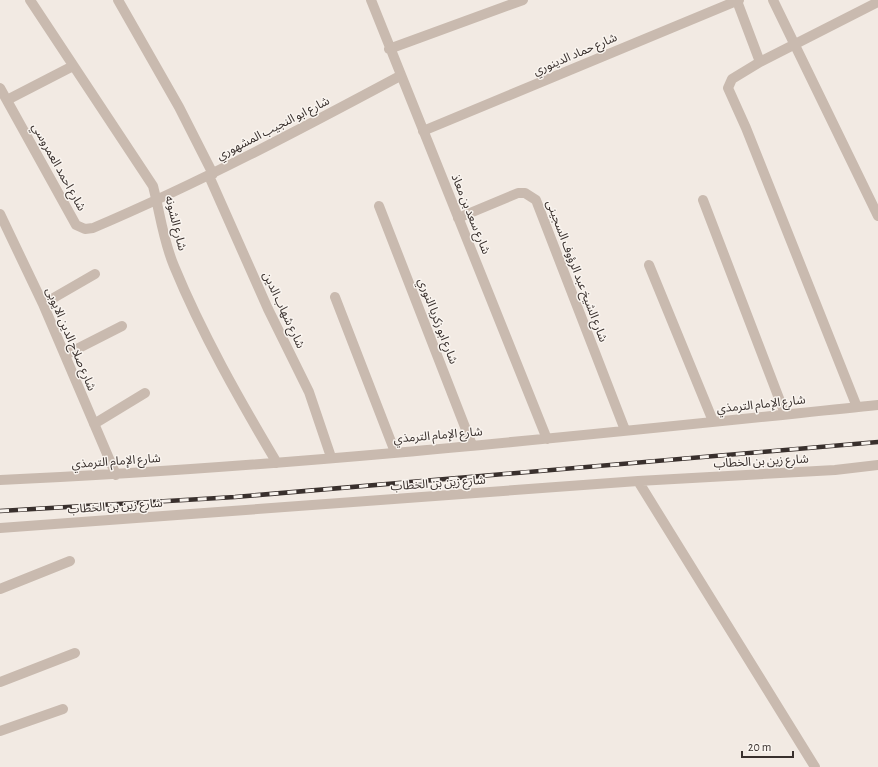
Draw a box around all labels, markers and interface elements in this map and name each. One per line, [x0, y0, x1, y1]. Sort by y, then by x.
street label: شارع حماد الدينوري [531, 31, 620, 81]
street label: شارع ابو النجيب المشهوري [215, 94, 333, 165]
street label: شارع احمد العمروسي [27, 121, 88, 215]
street label: شارع سعد بن معاذ [447, 172, 493, 257]
street label: شارع الشونه [160, 194, 189, 252]
street label: شارع الشيخ عبد الرؤوف السجينى [542, 198, 610, 345]
street label: شارع شهاب الدين [258, 270, 307, 351]
street label: شارع ابو زكريا النوري [413, 277, 460, 367]
street label: شارع صلاح الدين الايوبى [41, 286, 98, 394]
street label: شارع الإمام الترمذي [716, 393, 806, 418]
street label: شارع الإمام الترمذي [393, 425, 483, 449]
street label: شارع الإمام الترمذي [71, 452, 161, 474]
street label: شارع زين بن الخطاب [713, 453, 809, 472]
street label: شارع زين بن الخطاب [390, 474, 486, 495]
street label: شارع زين بن الخطاب [67, 497, 163, 518]
scale bar [742, 733, 793, 759]
text: 20 m [748, 741, 771, 753]

